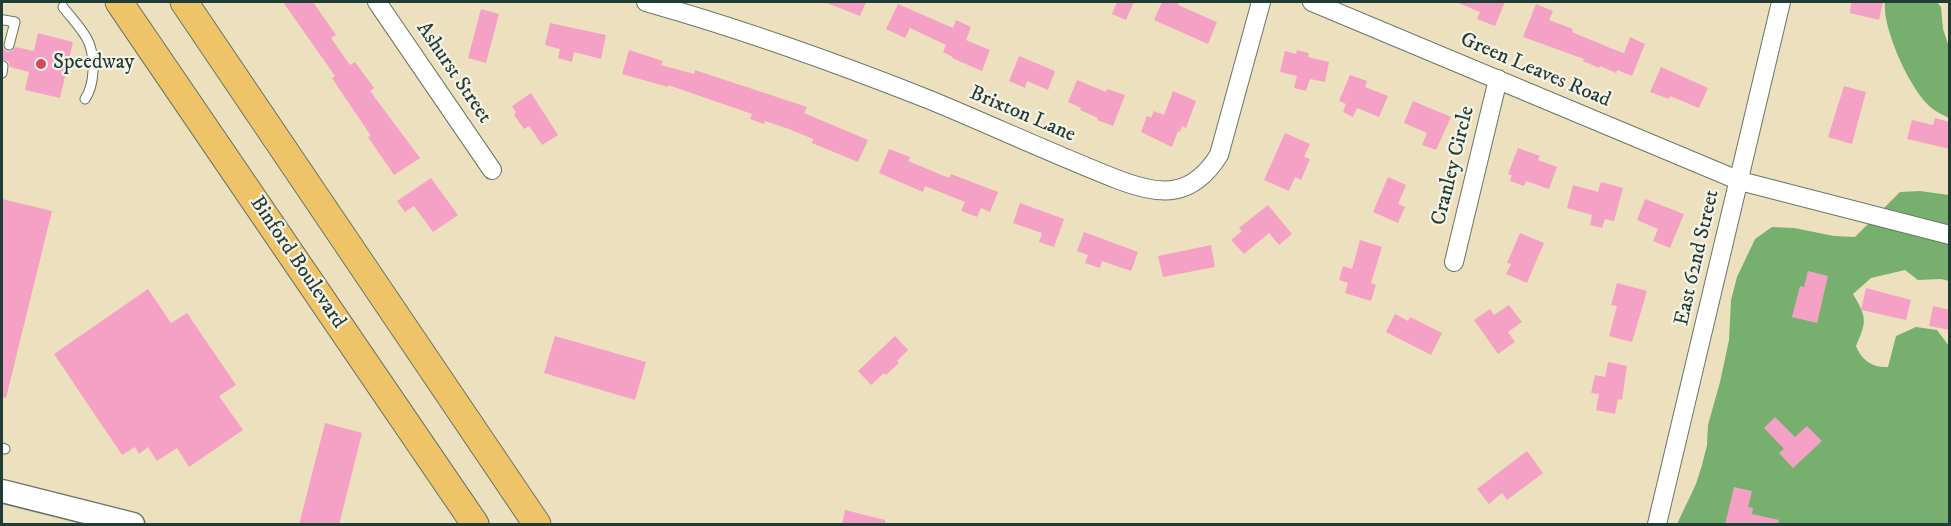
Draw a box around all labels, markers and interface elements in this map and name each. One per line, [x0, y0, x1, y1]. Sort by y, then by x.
street label: Ashurst Street [410, 17, 496, 129]
street label: Green Leaves Road [1456, 28, 1614, 114]
place label: Speedway [53, 51, 135, 77]
marker: Speedway [34, 57, 48, 71]
street label: Brixton Lane [965, 81, 1079, 149]
street label: Cranley Circle [1427, 104, 1481, 228]
street label: East 62nd Street [1670, 188, 1726, 328]
street label: Binford Boulevard [243, 192, 351, 334]

